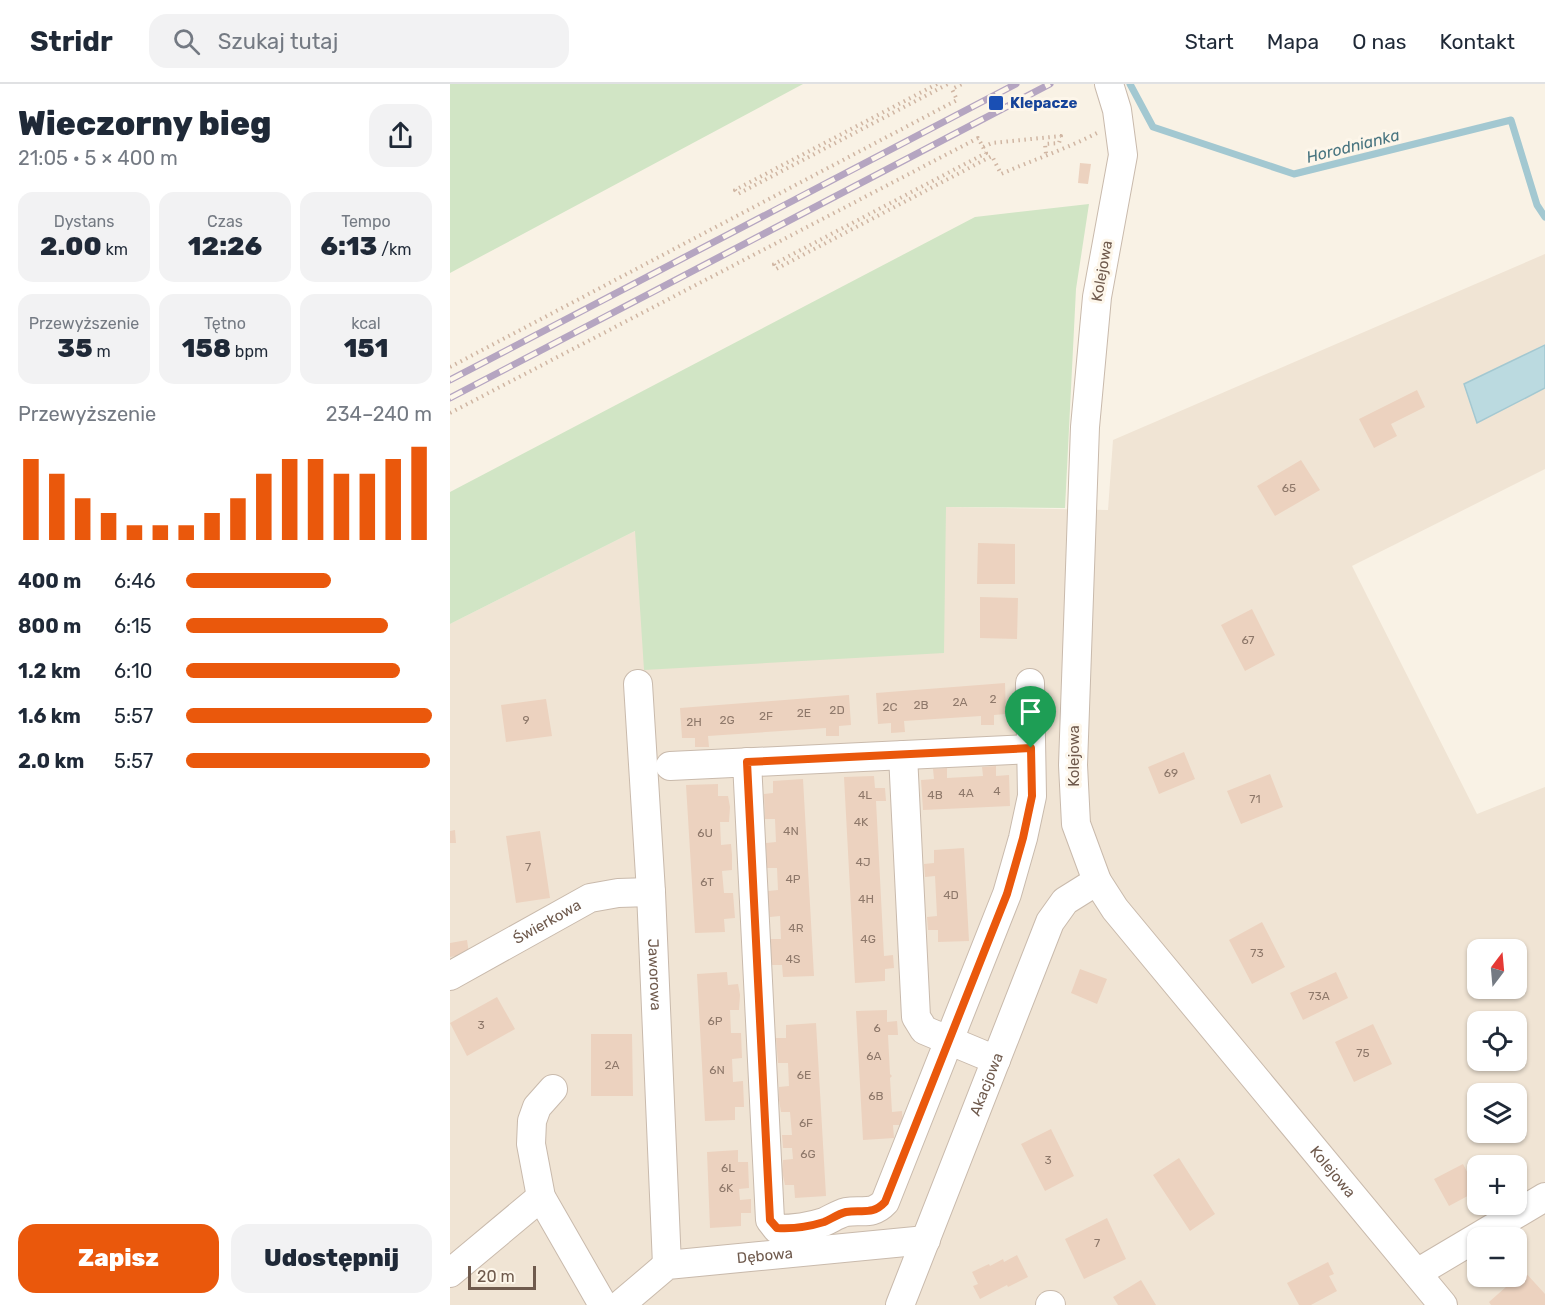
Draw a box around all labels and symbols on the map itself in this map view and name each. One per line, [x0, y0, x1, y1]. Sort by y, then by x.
marker: Klepacze [987, 94, 1005, 112]
place label: Klepacze [1010, 94, 1078, 112]
water label: Horodnianka [1304, 125, 1402, 167]
street label: Kolejowa [1088, 239, 1116, 303]
house number: 65 [1282, 481, 1296, 495]
house number: 67 [1241, 633, 1255, 647]
pin [1005, 686, 1056, 748]
house number: 2 [989, 692, 997, 706]
house number: 2A [952, 695, 968, 709]
house number: 2B [913, 698, 929, 712]
house number: 2C [882, 700, 898, 714]
house number: 2D [829, 703, 845, 717]
house number: 2E [797, 706, 811, 720]
house number: 2F [759, 709, 773, 723]
house number: 9 [522, 713, 530, 727]
house number: 2G [719, 713, 735, 727]
house number: 2H [686, 715, 702, 729]
street label: Kolejowa [1065, 725, 1083, 787]
house number: 69 [1164, 766, 1178, 780]
house number: 4 [993, 784, 1001, 798]
house number: 4A [958, 786, 974, 800]
house number: 4L [858, 788, 872, 802]
house number: 4B [927, 788, 943, 802]
house number: 71 [1249, 792, 1261, 806]
house number: 4K [854, 815, 869, 829]
house number: 4N [783, 824, 799, 838]
house number: 6U [697, 826, 713, 840]
house number: 4J [855, 855, 871, 869]
house number: 7 [525, 860, 531, 874]
house number: 4P [785, 872, 801, 886]
house number: 6T [700, 875, 714, 889]
house number: 4D [943, 888, 959, 902]
house number: 4H [858, 892, 874, 906]
street label: Świerkowa [510, 896, 584, 948]
house number: 4R [788, 921, 804, 935]
house number: 4G [860, 932, 876, 946]
street label: Jaworowa [644, 938, 665, 1011]
north arrow [1467, 939, 1527, 999]
house number: 73 [1250, 946, 1264, 960]
house number: 4S [786, 952, 800, 966]
house number: 73A [1308, 989, 1330, 1003]
house number: 6P [708, 1014, 723, 1028]
house number: 3 [477, 1018, 485, 1032]
house number: 6 [873, 1021, 881, 1035]
house number: 75 [1356, 1046, 1370, 1060]
house number: 6A [866, 1049, 882, 1063]
street label: Akacjowa [966, 1050, 1007, 1119]
house number: 2A [604, 1058, 620, 1072]
house number: 6N [709, 1063, 725, 1077]
house number: 6E [797, 1068, 811, 1082]
house number: 6B [868, 1089, 884, 1103]
house number: 6F [799, 1116, 813, 1130]
street label: Kolejowa [1306, 1142, 1359, 1201]
house number: 6G [800, 1147, 816, 1161]
house number: 3 [1044, 1153, 1052, 1167]
house number: 6L [721, 1161, 735, 1175]
house number: 6K [719, 1181, 734, 1195]
house number: 7 [1094, 1236, 1100, 1250]
street label: Dębowa [736, 1244, 794, 1267]
scale bar [468, 1263, 536, 1290]

